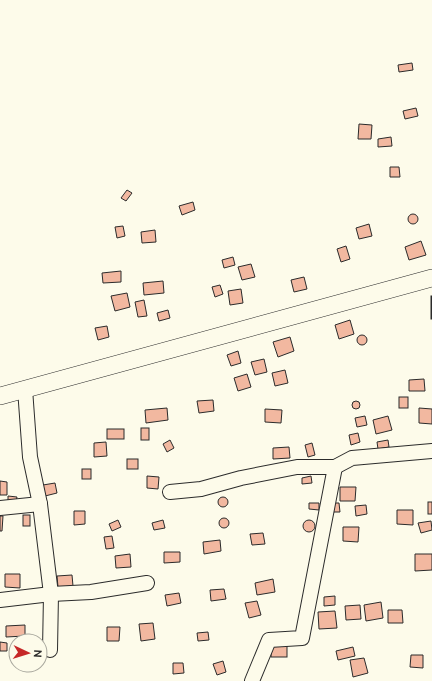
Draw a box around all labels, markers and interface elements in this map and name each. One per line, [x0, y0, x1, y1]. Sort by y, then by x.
north arrow [8, 633, 48, 673]
text: N [32, 649, 44, 658]

